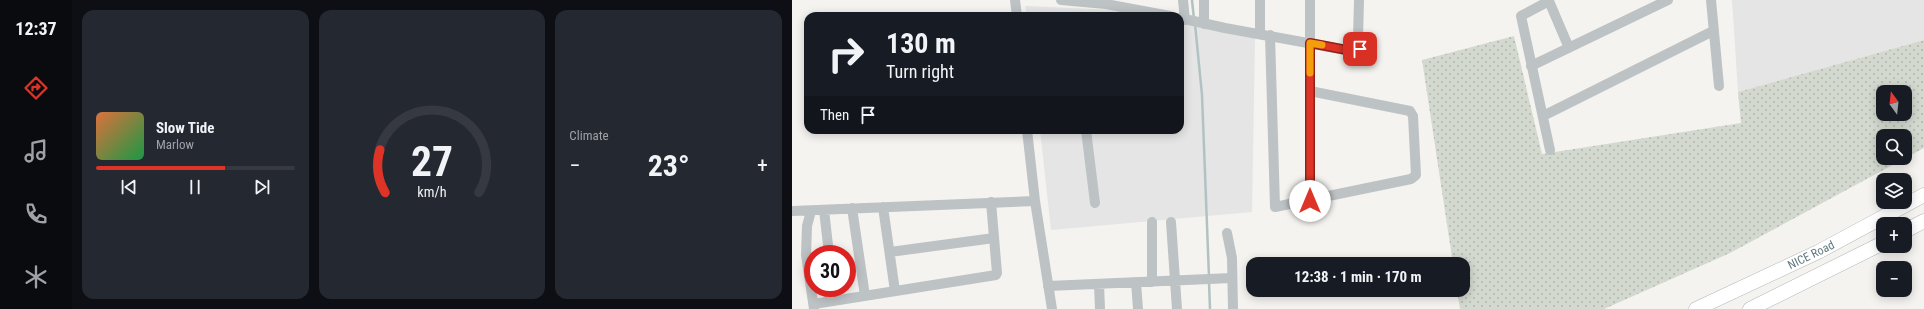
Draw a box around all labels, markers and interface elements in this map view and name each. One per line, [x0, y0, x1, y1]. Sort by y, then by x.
text: 12:37 [15, 18, 57, 39]
text: 130 m [886, 27, 956, 60]
icon: right [820, 28, 872, 80]
pin [1343, 32, 1377, 66]
icon: arrive [1349, 38, 1371, 60]
text: Turn right [886, 61, 954, 82]
icon: directions [22, 74, 50, 102]
north arrow [1876, 85, 1912, 121]
map controls [1876, 85, 1912, 297]
icon: arrive [857, 104, 879, 126]
text: Then [820, 106, 849, 124]
text: Slow Tide [156, 119, 214, 137]
text: Climate [569, 128, 609, 143]
button: search [1876, 129, 1912, 165]
text: 27 [411, 136, 453, 185]
icon: music [22, 137, 50, 165]
text: Marlow [156, 137, 194, 152]
text: 23° [648, 148, 690, 183]
text: − [569, 153, 580, 178]
text: + [757, 153, 768, 178]
button: layers [1876, 173, 1912, 209]
icon: previous [118, 176, 140, 198]
icon: pause [184, 176, 206, 198]
icon: next [251, 176, 273, 198]
position arrow [1289, 180, 1331, 222]
text: km/h [417, 183, 447, 199]
icon: phone [22, 200, 50, 228]
button: + [1876, 217, 1912, 253]
street label: NICE Road [1785, 238, 1837, 272]
speed limit sign: 30 [804, 245, 856, 297]
button: − [1876, 261, 1912, 297]
icon: climate [22, 263, 50, 291]
text: 12:38 · 1 min · 170 m [1294, 268, 1422, 286]

